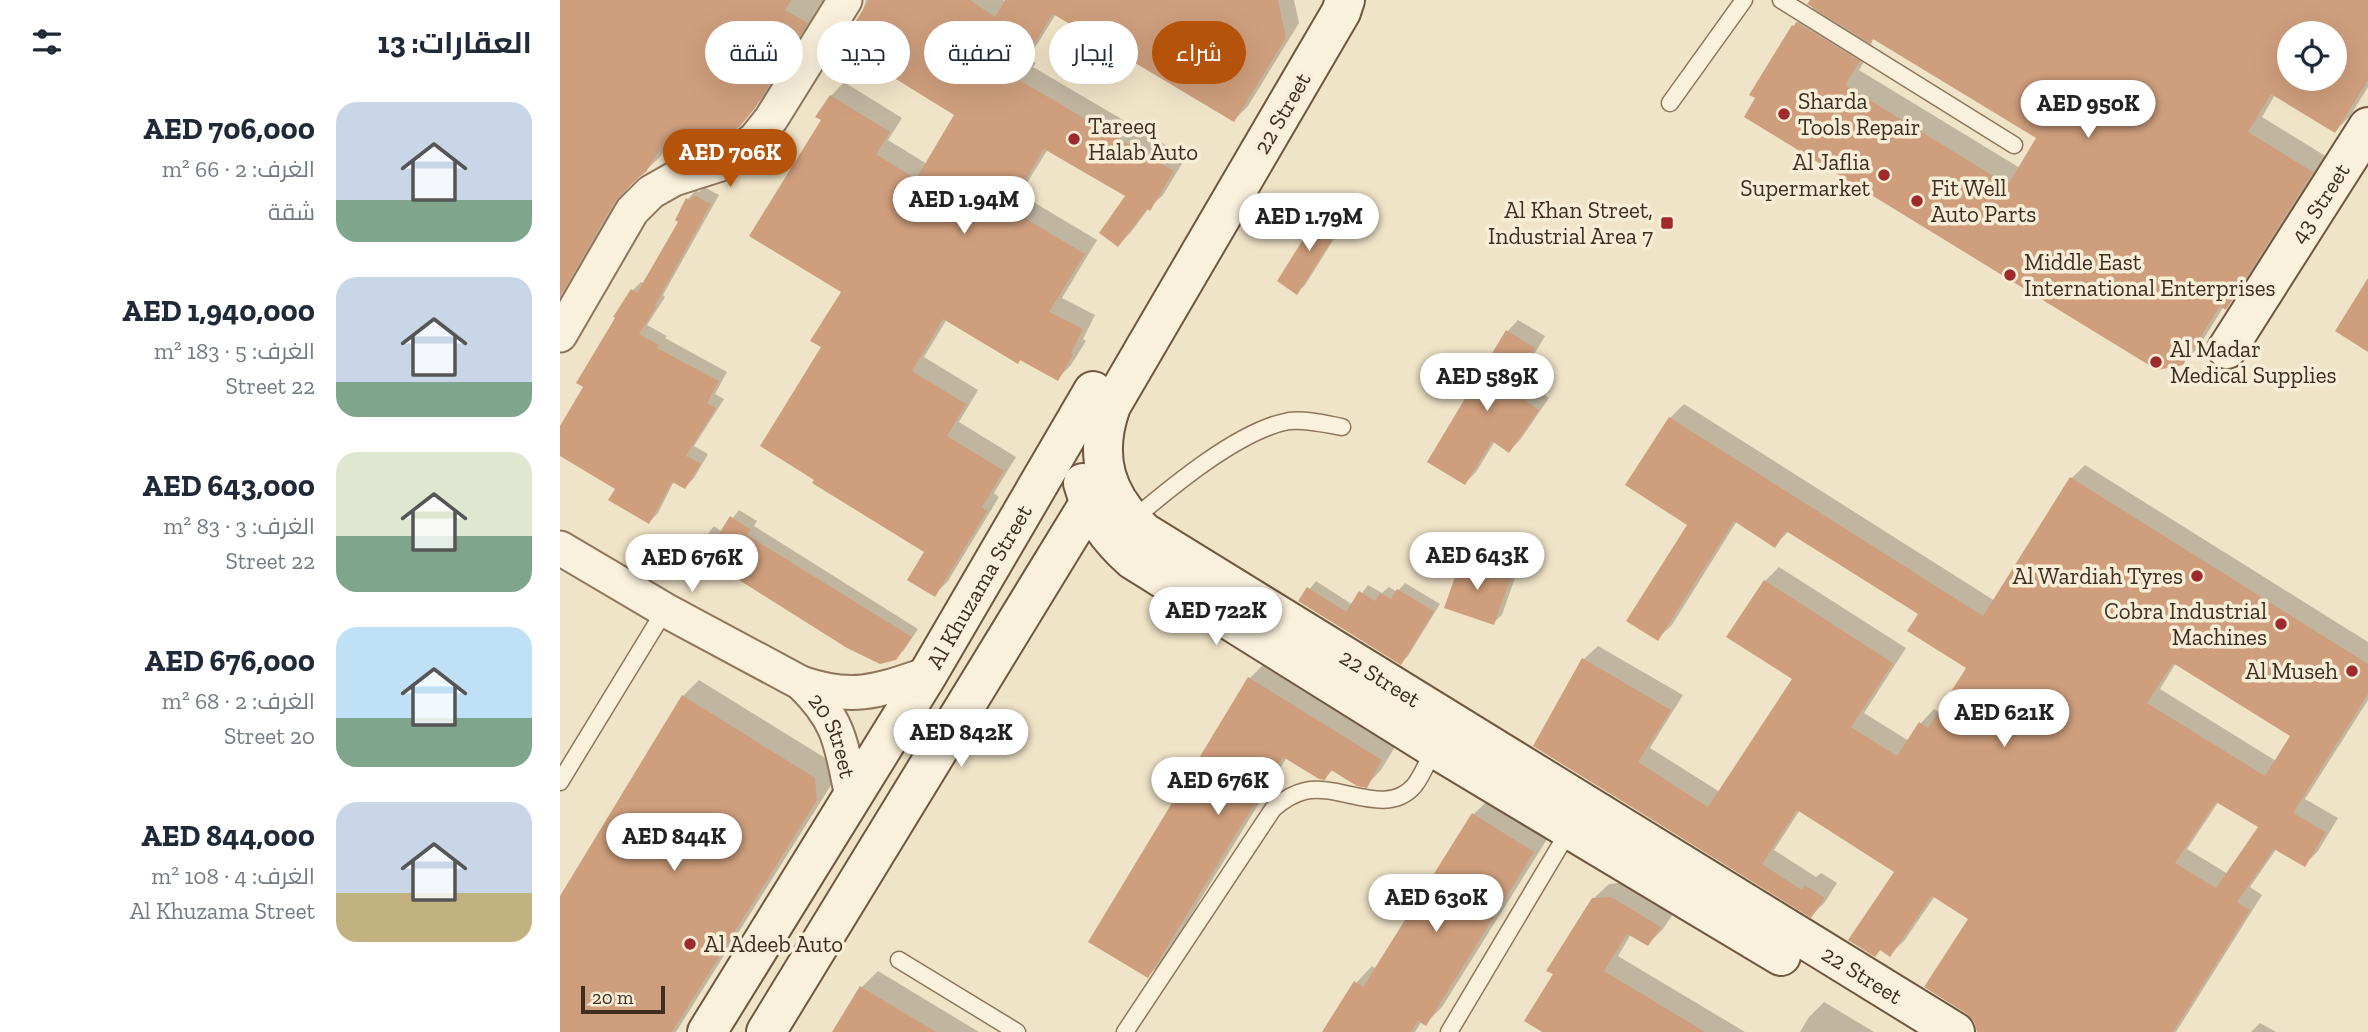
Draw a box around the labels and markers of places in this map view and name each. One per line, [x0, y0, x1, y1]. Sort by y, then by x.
pin: AED 950K [2016, 80, 2160, 140]
place label: Sharda Tools Repair [1798, 87, 1920, 141]
marker: Sharda Tools Repair [1776, 106, 1792, 122]
place label: Tareeq Halab Auto [1088, 112, 1198, 166]
pin: AED 706K [658, 130, 802, 189]
marker: Tareeq Halab Auto [1066, 131, 1082, 147]
place label: Al Jaflia Supermarket [1740, 148, 1870, 202]
marker: Al Jaflia Supermarket [1876, 167, 1892, 183]
place label: Fit Well Auto Parts [1931, 174, 2036, 228]
pin: AED 1.94M [884, 176, 1044, 236]
marker: Fit Well Auto Parts [1909, 193, 1925, 209]
pin: AED 1.79M [1229, 194, 1389, 253]
place label: Al Khan Street, Industrial Area 7 [1488, 196, 1653, 250]
marker: Al Khan Street, Industrial Area 7 [1659, 215, 1675, 231]
place label: Middle East International Enterprises [2024, 248, 2276, 302]
marker: Middle East International Enterprises [2002, 267, 2018, 283]
place label: Al Madar Medical Supplies [2170, 335, 2337, 389]
pin: AED 589K [1415, 354, 1559, 413]
marker: Al Madar Medical Supplies [2148, 354, 2164, 370]
pin: AED 643K [1405, 532, 1549, 592]
pin: AED 676K [620, 534, 764, 594]
place label: Al Wardiah Tyres [2013, 562, 2183, 590]
marker: Al Wardiah Tyres [2189, 568, 2205, 584]
pin: AED 722K [1144, 588, 1288, 647]
place label: Cobra Industrial Machines [2104, 597, 2267, 651]
marker: Cobra Industrial Machines [2273, 616, 2289, 632]
place label: Al Museh [2245, 657, 2338, 685]
marker: Al Museh [2344, 663, 2360, 679]
pin: AED 621K [1932, 690, 2076, 749]
pin: AED 842K [889, 710, 1033, 769]
pin: AED 676K [1146, 758, 1290, 817]
pin: AED 844K [602, 814, 746, 873]
pin: AED 630K [1364, 874, 1508, 934]
place label: Al Adeeb Auto [704, 930, 843, 958]
marker: Al Adeeb Auto [682, 936, 698, 952]

